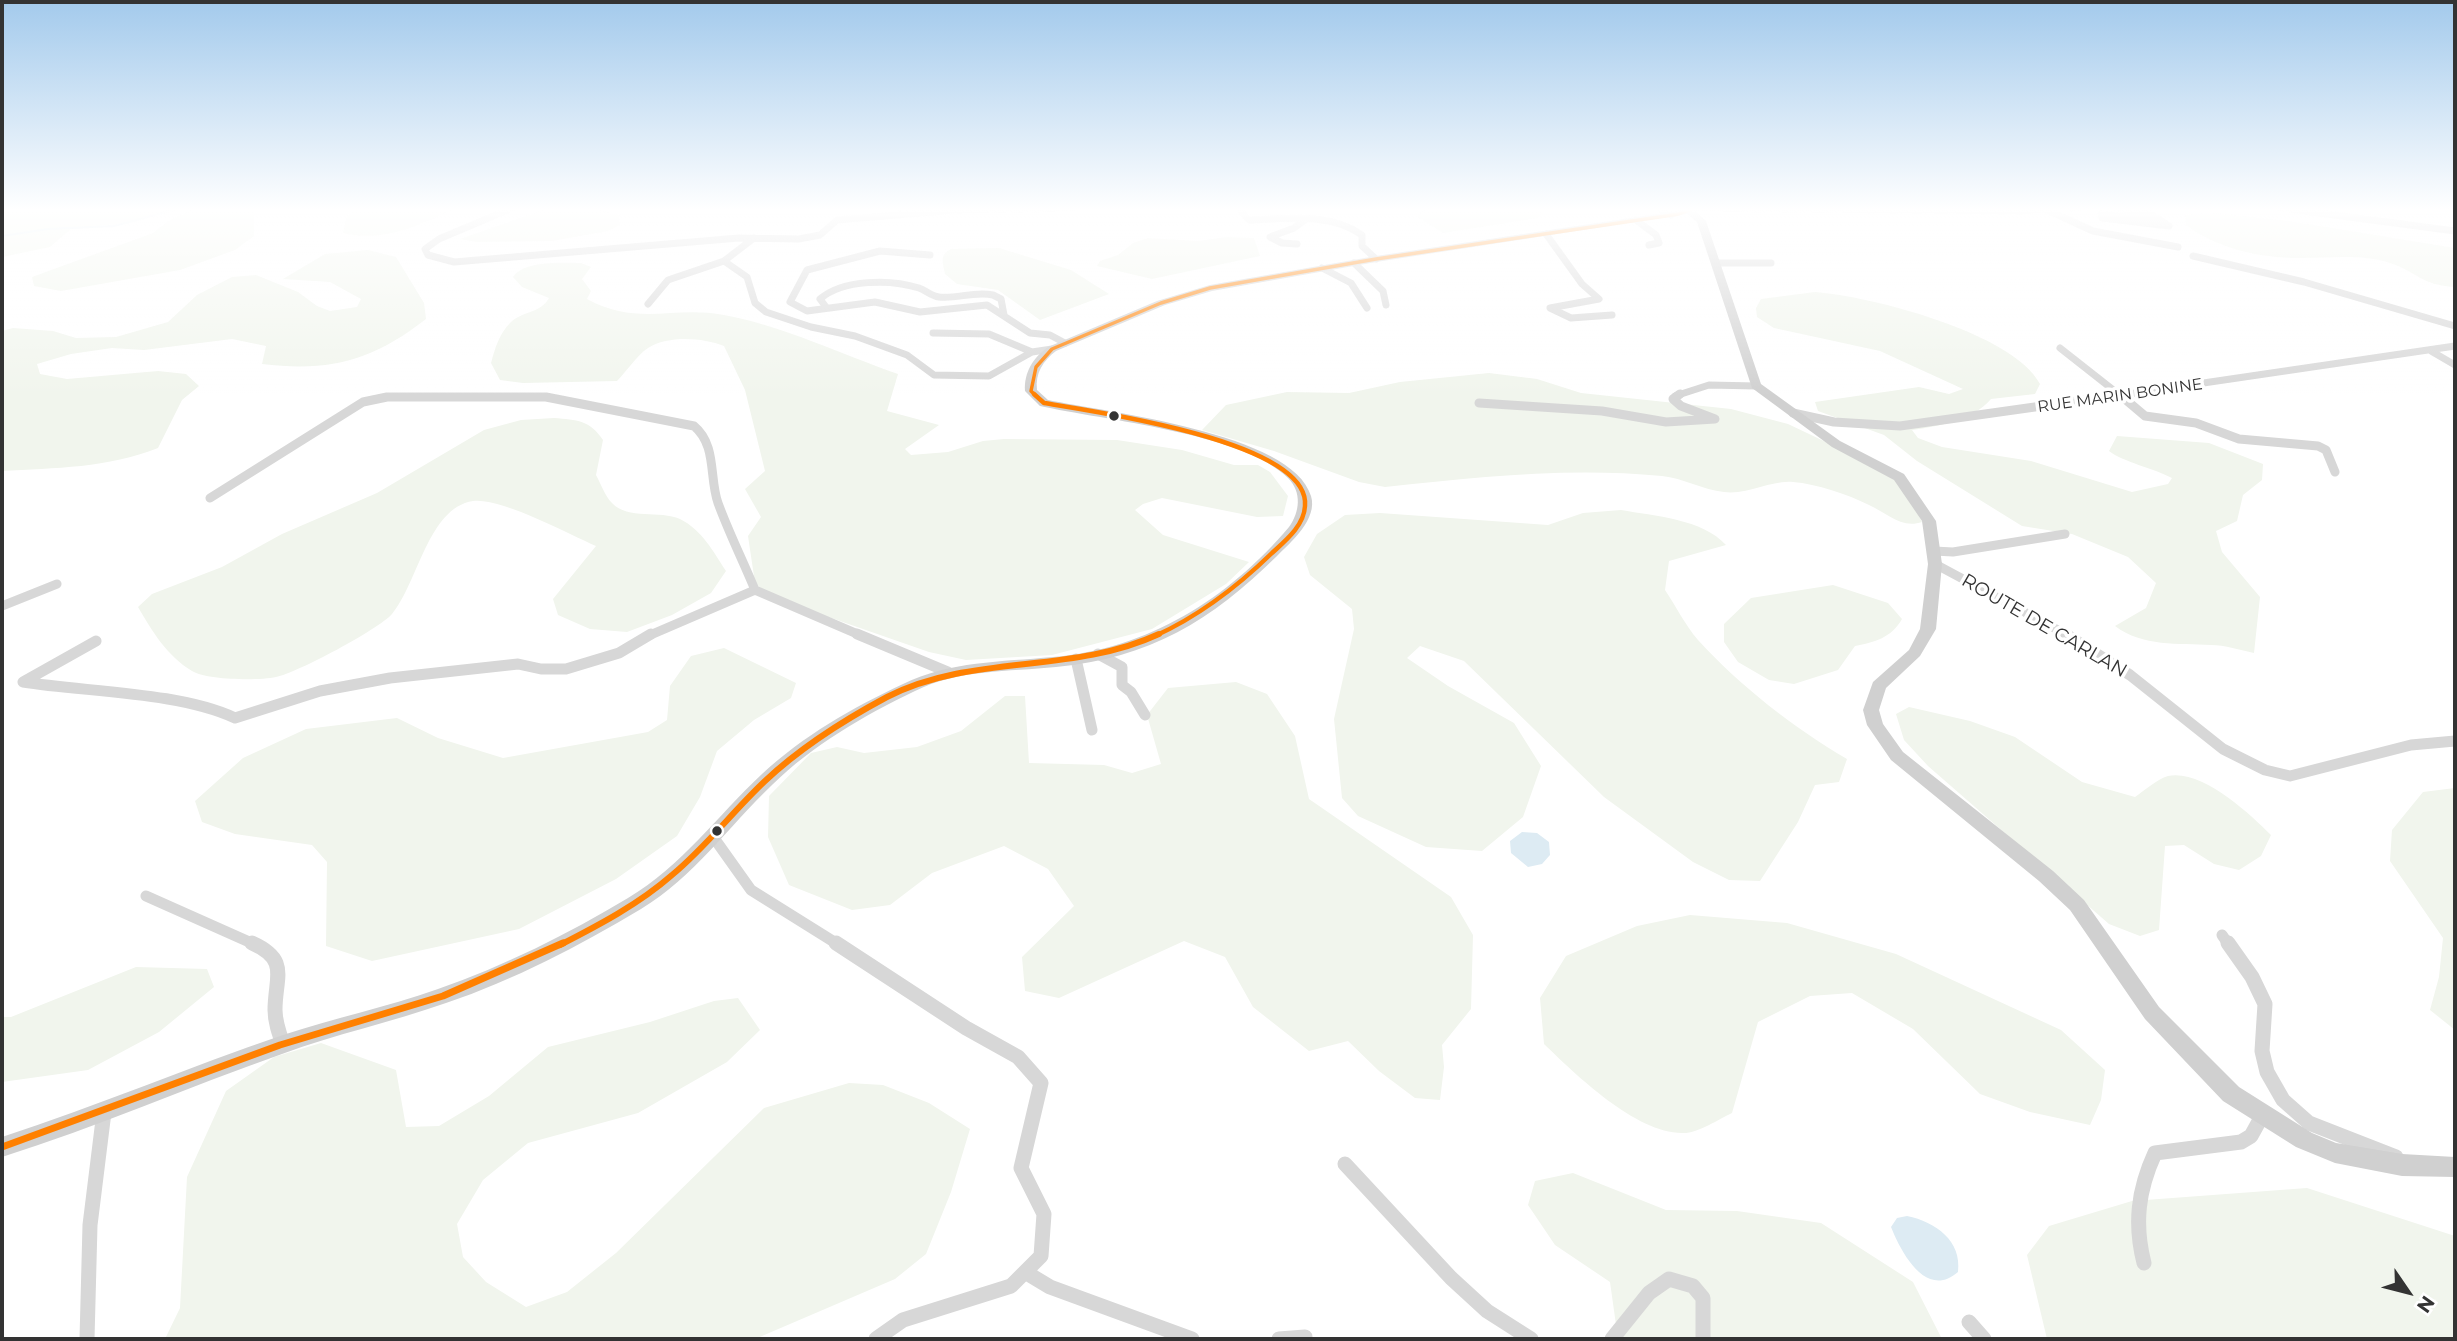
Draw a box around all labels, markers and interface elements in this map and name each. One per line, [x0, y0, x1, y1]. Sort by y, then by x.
street label: RUE MARIN BONINE [2036, 375, 2204, 417]
unlabelled marker [1107, 409, 1121, 423]
street label: ROUTE DE CARLAN [1957, 569, 2131, 683]
unlabelled marker [710, 824, 724, 838]
north arrow [2373, 1257, 2443, 1327]
text: N [2412, 1291, 2439, 1317]

